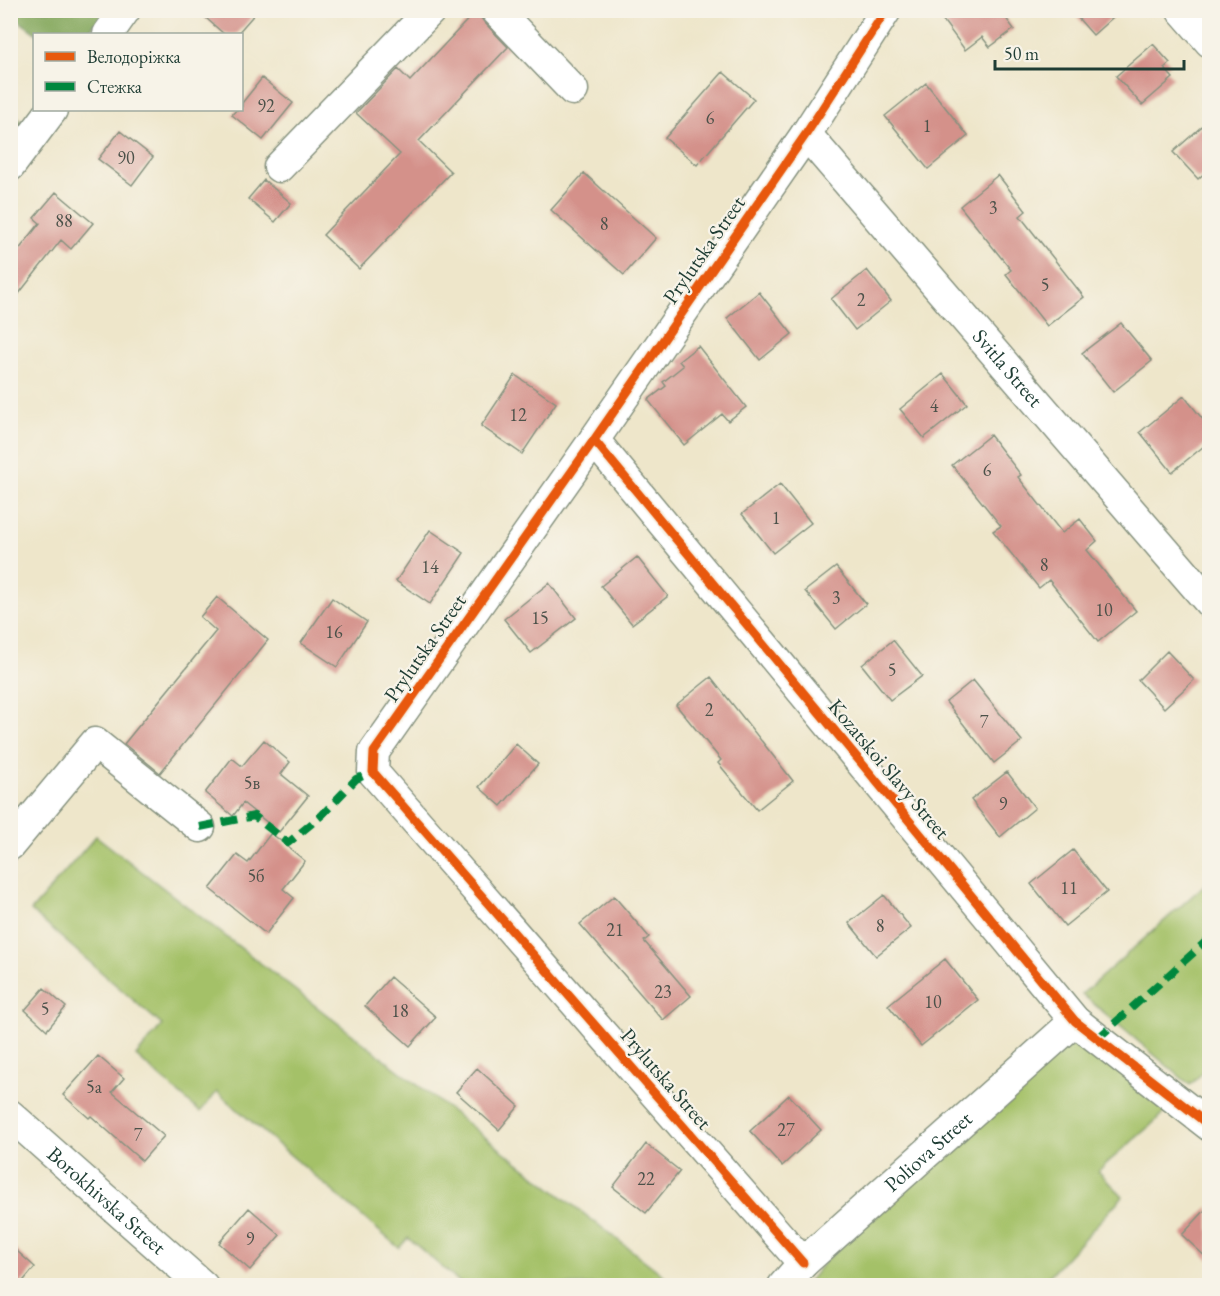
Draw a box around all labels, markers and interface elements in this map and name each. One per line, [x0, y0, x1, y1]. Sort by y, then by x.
legend [33, 33, 243, 111]
scale bar [995, 33, 1184, 71]
text: 50 m [1004, 42, 1039, 65]
text: Велодоріжка [87, 45, 182, 68]
text: Стежка [87, 75, 143, 98]
house number: 92 [257, 94, 275, 117]
house number: 6 [706, 106, 715, 129]
house number: 1 [923, 114, 931, 137]
house number: 90 [117, 146, 135, 169]
street label: Prylutska Street [656, 190, 751, 309]
house number: 3 [989, 196, 997, 219]
house number: 88 [55, 209, 73, 232]
house number: 8 [600, 212, 608, 235]
house number: 5 [1041, 273, 1049, 296]
house number: 2 [857, 288, 866, 311]
street label: Svitla Street [967, 323, 1049, 413]
house number: 4 [930, 394, 939, 417]
house number: 12 [509, 403, 527, 426]
house number: 6 [983, 458, 992, 481]
house number: 1 [772, 506, 780, 529]
house number: 8 [1040, 553, 1048, 576]
house number: 14 [421, 555, 439, 578]
house number: 3 [832, 586, 840, 609]
street label: Prylutska Street [377, 588, 472, 707]
house number: 10 [1095, 598, 1113, 621]
house number: 15 [531, 606, 549, 629]
house number: 16 [325, 620, 343, 643]
house number: 5 [888, 658, 896, 681]
street label: Kozatskoi Slavy Street [823, 693, 956, 845]
house number: 2 [705, 698, 714, 721]
house number: 7 [980, 710, 989, 733]
house number: 5в [244, 771, 260, 794]
house number: 9 [999, 792, 1008, 815]
house number: 5б [247, 864, 265, 887]
house number: 11 [1060, 876, 1078, 899]
house number: 8 [876, 914, 884, 937]
house number: 21 [606, 918, 624, 941]
house number: 23 [654, 980, 672, 1003]
house number: 10 [924, 990, 942, 1013]
house number: 5 [41, 997, 49, 1020]
house number: 18 [391, 999, 409, 1022]
street label: Prylutska Street [615, 1022, 718, 1135]
house number: 5а [86, 1075, 103, 1098]
street label: Poliova Street [878, 1105, 978, 1197]
house number: 27 [777, 1118, 795, 1141]
house number: 7 [134, 1123, 143, 1146]
street label: Borokhivska Street [42, 1140, 172, 1260]
house number: 22 [637, 1167, 655, 1190]
house number: 9 [246, 1227, 255, 1250]

